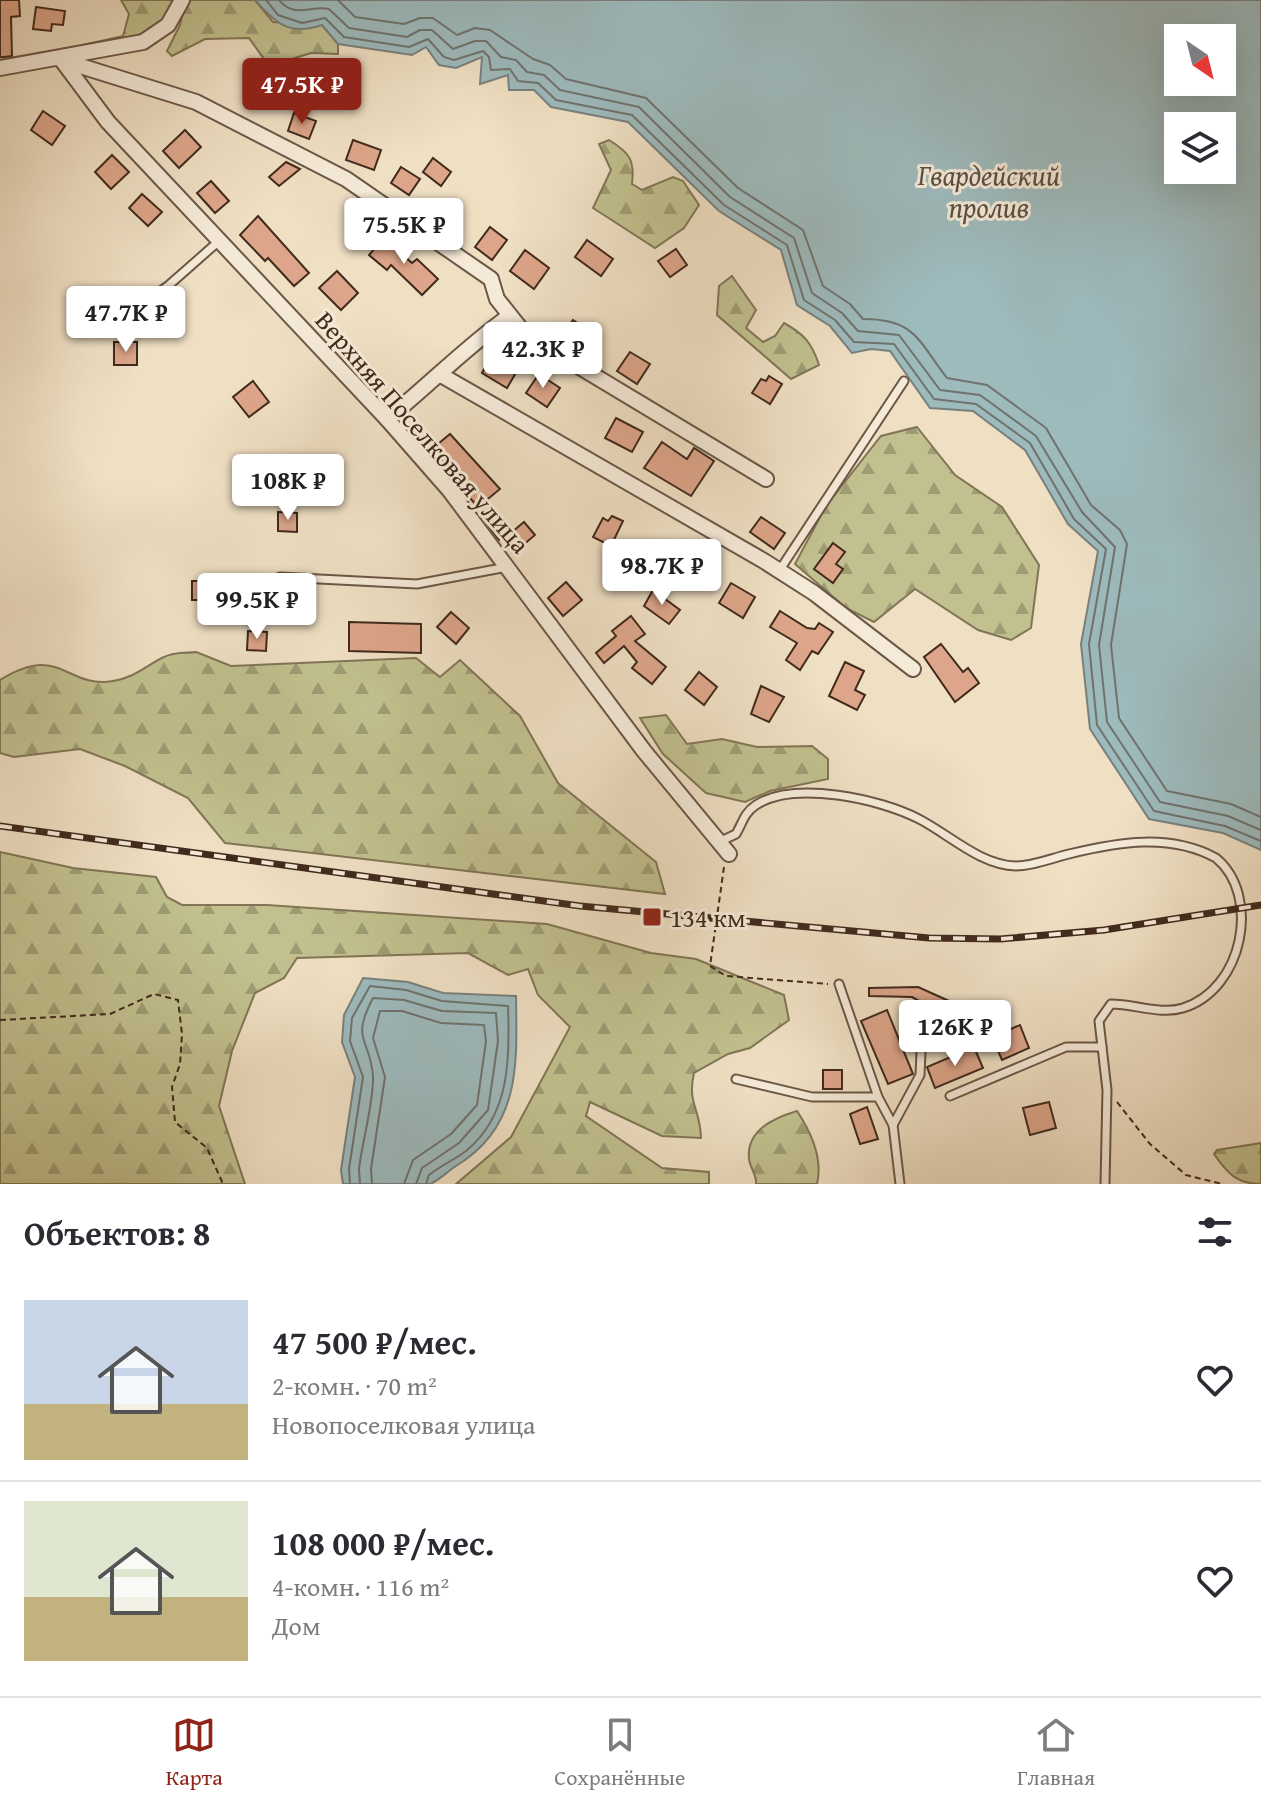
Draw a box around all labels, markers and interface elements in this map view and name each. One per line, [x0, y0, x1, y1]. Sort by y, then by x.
north arrow [1164, 24, 1236, 96]
map controls [1164, 24, 1236, 184]
pin: 47.5K ₽ [228, 58, 376, 126]
text: 47.5K ₽ [260, 64, 344, 103]
button: layers [1164, 112, 1236, 184]
water label: Гвардейский пролив [917, 154, 1060, 227]
pin: 75.5K ₽ [330, 198, 478, 266]
text: 75.5K ₽ [362, 204, 446, 243]
pin: 47.7K ₽ [52, 286, 200, 354]
text: 47.7K ₽ [84, 292, 168, 331]
street label: Верхняя Поселковая улица [306, 302, 540, 562]
pin: 42.3K ₽ [469, 322, 617, 390]
text: 42.3K ₽ [501, 328, 585, 367]
pin: 108K ₽ [223, 454, 353, 522]
text: 108K ₽ [250, 460, 326, 499]
pin: 98.7K ₽ [588, 539, 736, 607]
text: 98.7K ₽ [620, 545, 704, 584]
pin: 99.5K ₽ [183, 573, 331, 641]
text: 99.5K ₽ [215, 579, 299, 618]
place label: 134 км [670, 898, 745, 937]
marker: 134 км [641, 906, 663, 928]
pin: 126K ₽ [890, 1000, 1020, 1068]
text: 126K ₽ [917, 1006, 993, 1045]
text: Объектов: 8 [24, 1208, 210, 1257]
icon: filters [1193, 1210, 1237, 1254]
text: 47 500 ₽/мес. [272, 1317, 477, 1366]
icon: home [88, 1332, 184, 1428]
icon: heart [1193, 1358, 1237, 1402]
text: 2-комн. · 70 m² [272, 1366, 437, 1405]
text: Новопоселковая улица [272, 1405, 535, 1444]
text: 108 000 ₽/мес. [272, 1518, 494, 1567]
icon: home [88, 1533, 184, 1629]
icon: heart [1193, 1559, 1237, 1603]
text: 4-комн. · 116 m² [272, 1567, 449, 1606]
text: Дом [272, 1606, 320, 1645]
tab: Карта [166, 1713, 223, 1793]
tab: Сохранённые [554, 1713, 685, 1793]
tab: Главная [1017, 1713, 1095, 1793]

